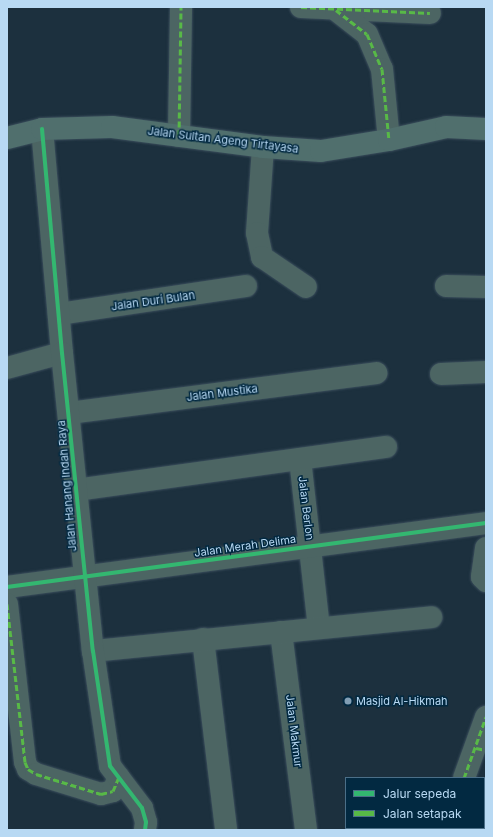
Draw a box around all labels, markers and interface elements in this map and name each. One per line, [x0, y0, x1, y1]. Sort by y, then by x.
street label: Jalan Sultan Ageng Tirtayasa [147, 124, 299, 156]
street label: Jalan Duri Bulan [110, 289, 196, 313]
street label: Jalan Mustika [186, 382, 258, 404]
street label: Jalan Hanang Indah Raya [55, 420, 79, 552]
street label: Jalan Berlon [296, 475, 316, 541]
street label: Jalan Merah Delima [193, 532, 297, 560]
street label: Jalan Makmur [283, 694, 305, 768]
place label: Masjid Al-Hikmah [356, 694, 448, 708]
marker: Masjid Al-Hikmah [343, 696, 353, 706]
legend [345, 777, 485, 829]
text: Jalur sepeda [383, 786, 456, 801]
text: Jalan setapak [383, 806, 462, 821]

